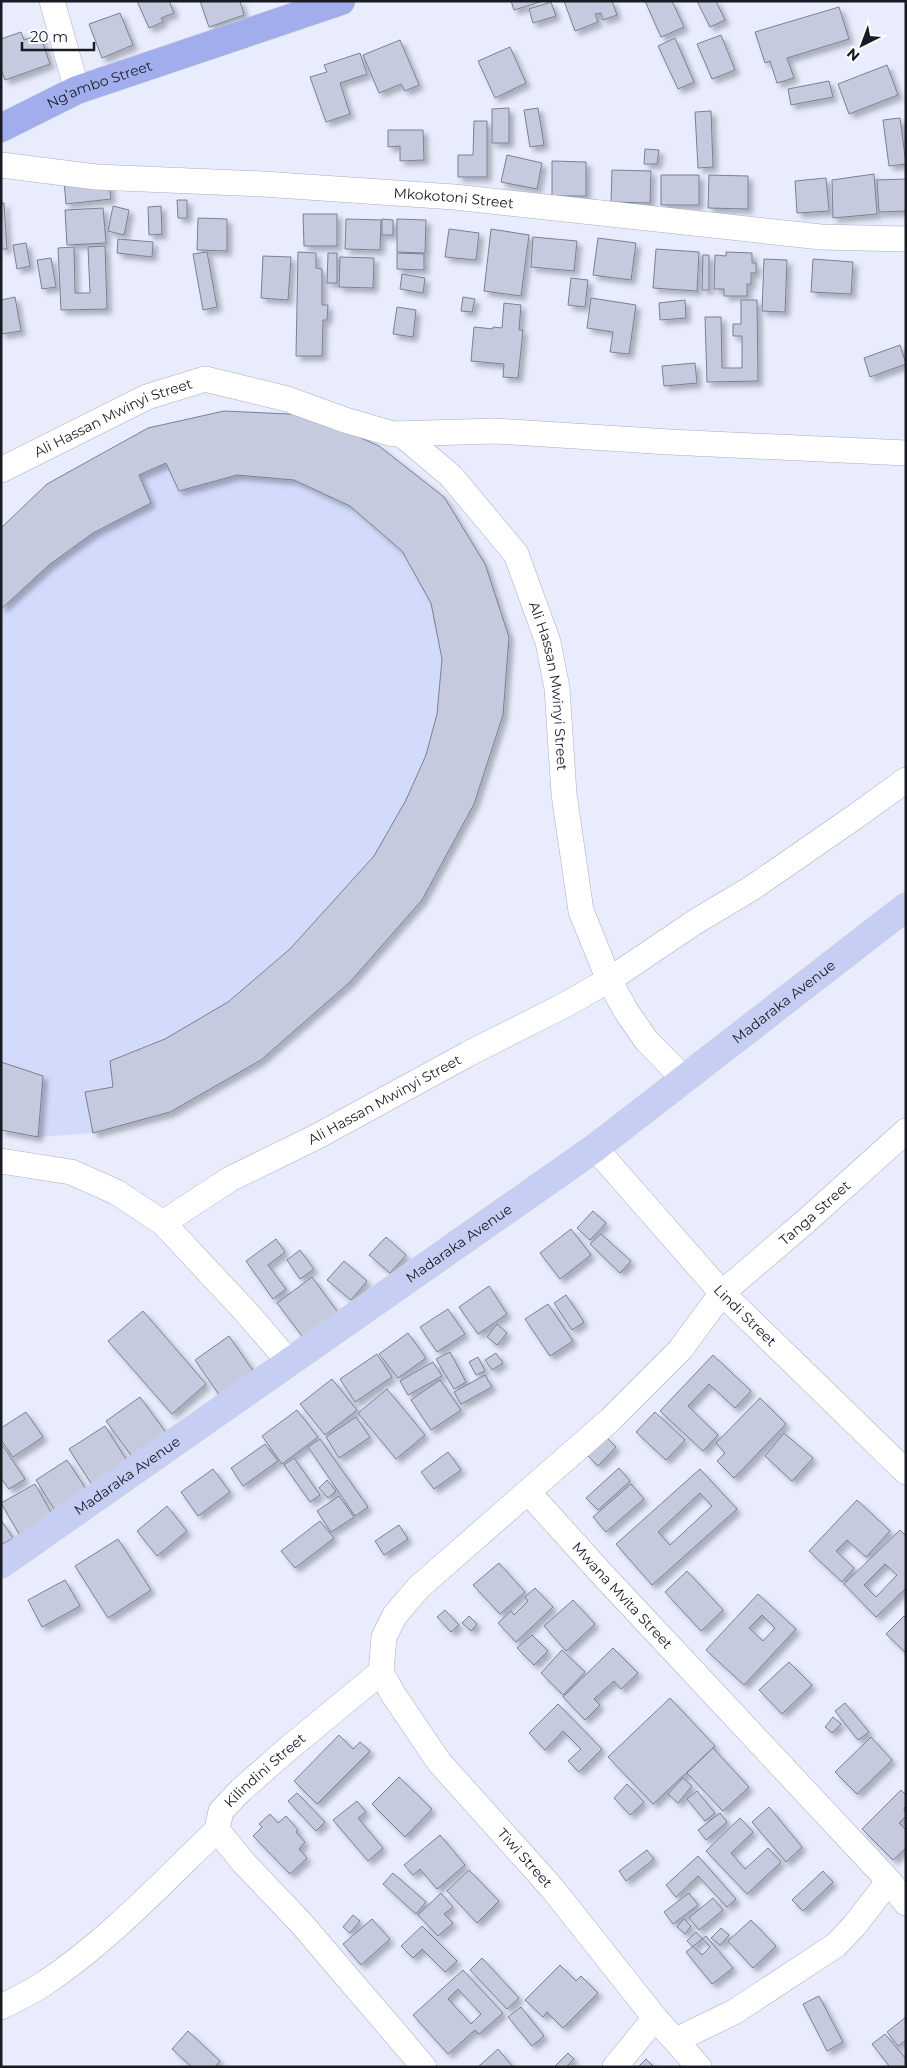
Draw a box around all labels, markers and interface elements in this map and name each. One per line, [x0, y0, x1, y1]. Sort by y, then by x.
scale bar [22, 20, 95, 52]
north arrow [837, 20, 887, 70]
text: 20 m [30, 27, 68, 46]
text: N [843, 44, 864, 65]
street label: Ng’ambo Street [44, 56, 155, 113]
street label: Mkokotoni Street [393, 184, 515, 212]
street label: Ali Hassan Mwinyi Street [31, 374, 195, 461]
street label: Ali Hassan Mwinyi Street [525, 599, 571, 771]
street label: Madaraka Avenue [729, 956, 839, 1047]
street label: Ali Hassan Mwinyi Street [305, 1050, 465, 1149]
street label: Tanga Street [775, 1176, 854, 1249]
street label: Madaraka Avenue [402, 1200, 516, 1287]
street label: Lindi Street [710, 1281, 781, 1350]
street label: Madaraka Avenue [70, 1432, 184, 1519]
street label: Mwana Mvita Street [568, 1538, 677, 1653]
street label: Kilindini Street [220, 1729, 309, 1811]
street label: Tiwi Street [494, 1824, 557, 1892]

